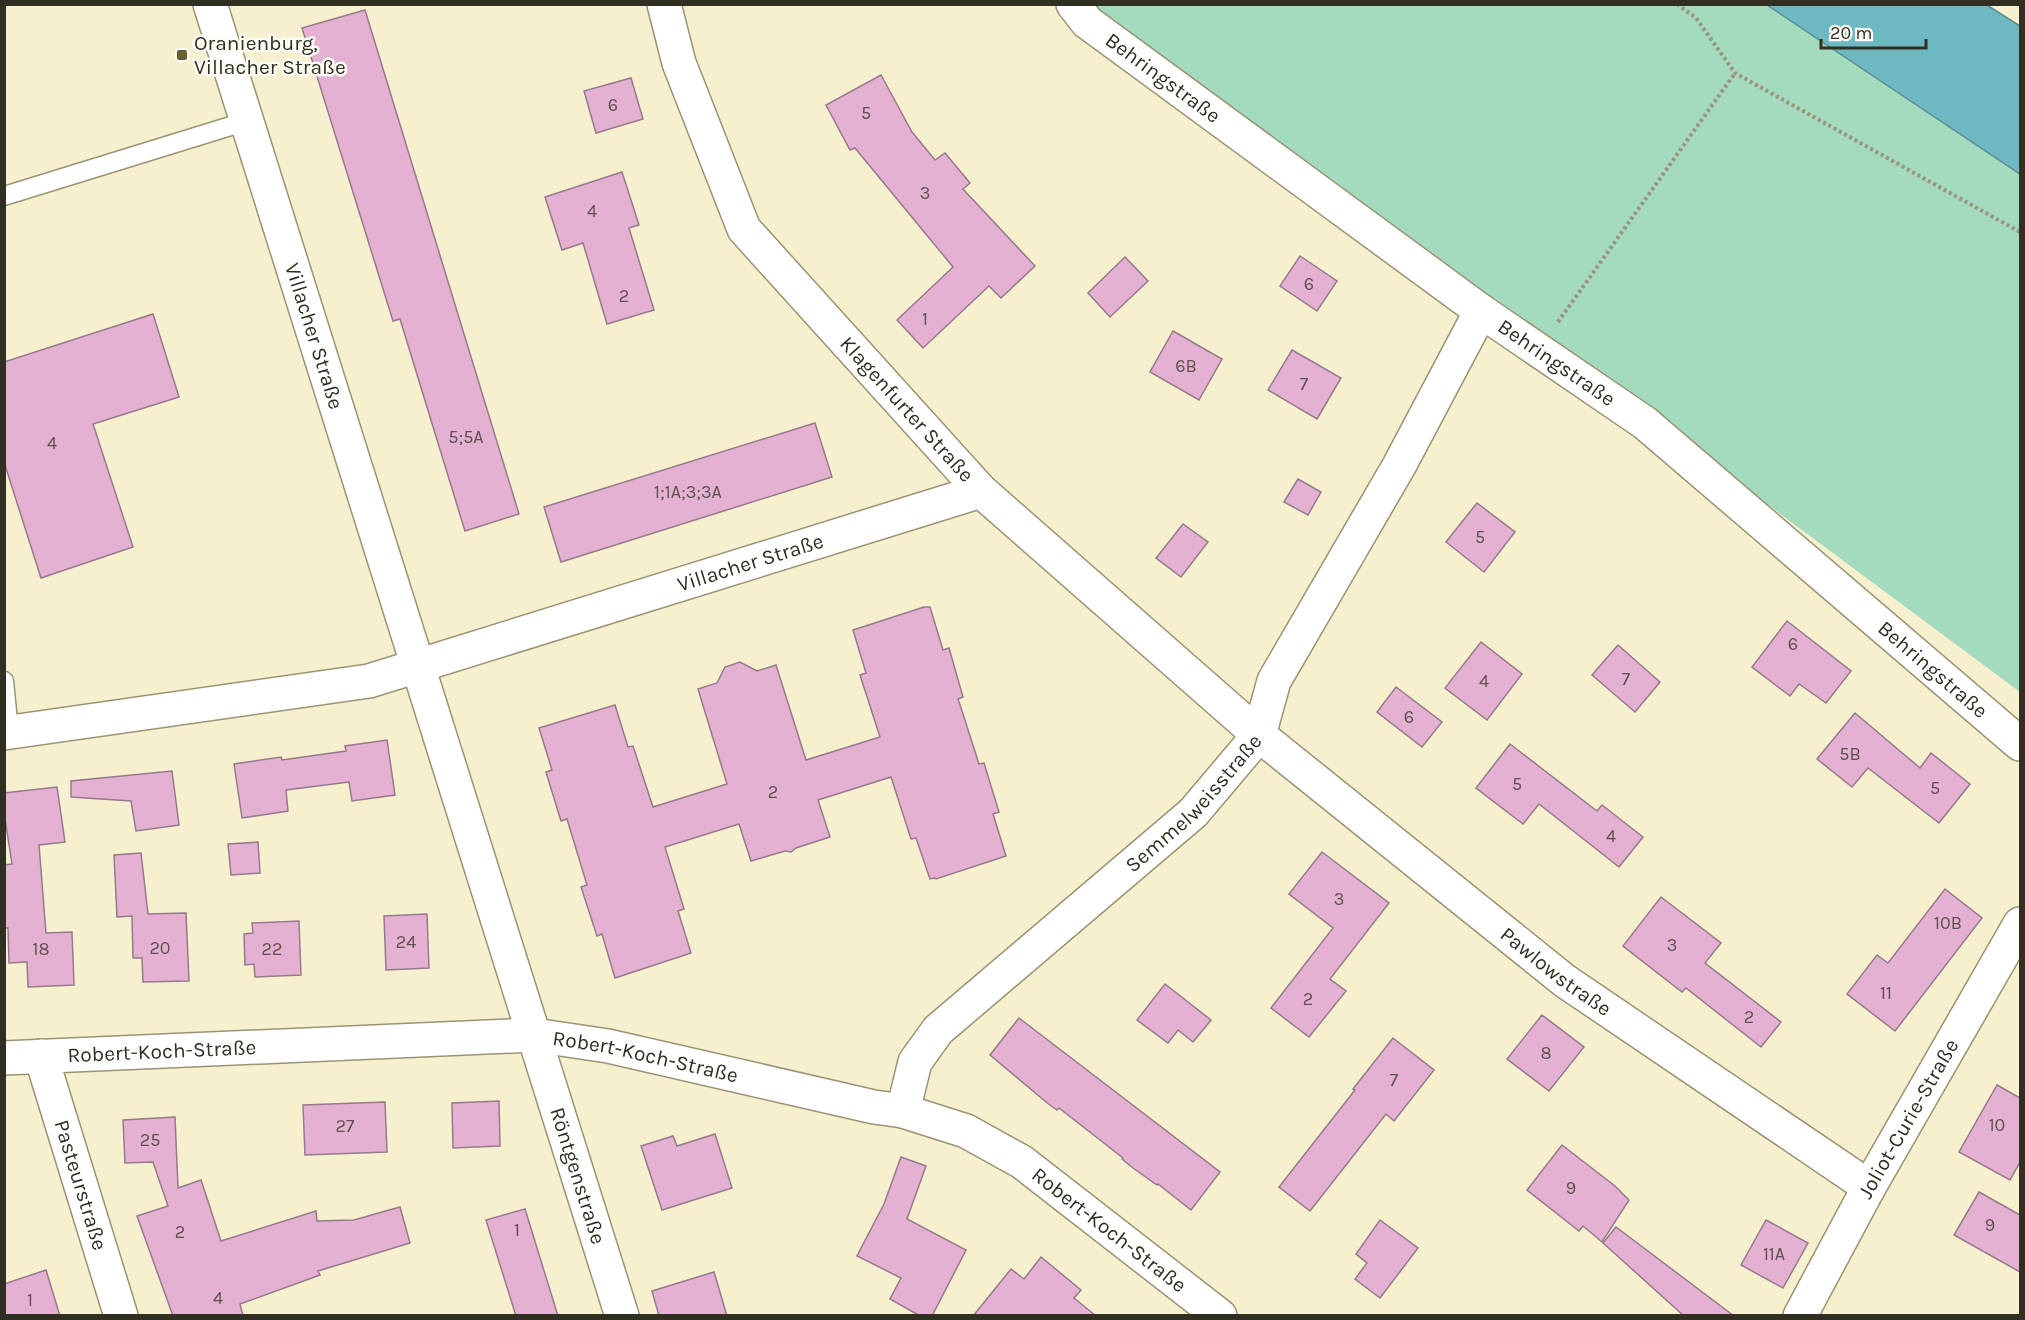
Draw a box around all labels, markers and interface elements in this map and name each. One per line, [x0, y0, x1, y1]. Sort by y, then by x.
scale bar [1821, 12, 1926, 50]
text: 20 m [1830, 22, 1872, 44]
street label: Behringstraße [1101, 28, 1225, 128]
place label: Oranienburg, Villacher Straße [194, 31, 346, 79]
marker: Oranienburg, Villacher Straße [175, 48, 189, 62]
house number: 6 [608, 94, 618, 116]
house number: 5 [861, 102, 871, 124]
house number: 3 [920, 182, 930, 204]
house number: 4 [587, 200, 597, 222]
street label: Villacher Straße [280, 260, 348, 412]
house number: 6 [1304, 273, 1314, 295]
house number: 2 [619, 285, 629, 307]
house number: 1 [922, 308, 928, 330]
street label: Behringstraße [1493, 314, 1620, 411]
street label: Klagenfurter Straße [835, 331, 979, 487]
house number: 6B [1175, 355, 1197, 377]
house number: 7 [1300, 373, 1309, 395]
house number: 5;5A [448, 426, 484, 448]
house number: 4 [47, 432, 57, 454]
house number: 1;1A;3;3A [654, 481, 722, 503]
house number: 5 [1475, 526, 1485, 548]
street label: Villacher Straße [674, 529, 826, 597]
street label: Behringstraße [1873, 616, 1993, 723]
house number: 6 [1788, 633, 1798, 655]
house number: 7 [1622, 668, 1631, 690]
house number: 4 [1479, 670, 1489, 692]
house number: 6 [1404, 706, 1414, 728]
street label: Semmelweisstraße [1120, 729, 1267, 877]
house number: 5B [1839, 743, 1861, 765]
house number: 5 [1512, 773, 1522, 795]
house number: 5 [1930, 777, 1940, 799]
house number: 2 [768, 781, 778, 803]
house number: 4 [1606, 825, 1616, 847]
house number: 3 [1334, 888, 1344, 910]
house number: 10B [1934, 912, 1962, 934]
street label: Pawlowstraße [1496, 922, 1616, 1021]
house number: 24 [396, 931, 416, 953]
house number: 3 [1667, 934, 1677, 956]
house number: 20 [149, 937, 171, 959]
house number: 18 [32, 938, 50, 960]
house number: 22 [262, 938, 282, 960]
house number: 11 [1880, 982, 1892, 1004]
house number: 2 [1303, 988, 1313, 1010]
house number: 2 [1744, 1006, 1754, 1028]
street label: Robert-Koch-Straße [551, 1026, 740, 1087]
street label: Robert-Koch-Straße [67, 1035, 257, 1067]
street label: Joliot-Curie-Straße [1853, 1035, 1963, 1203]
house number: 8 [1540, 1042, 1552, 1064]
house number: 7 [1390, 1069, 1399, 1091]
street label: Röntgenstraße [545, 1104, 611, 1247]
house number: 10 [1989, 1114, 2005, 1136]
house number: 27 [336, 1115, 355, 1137]
street label: Pasteurstraße [49, 1117, 112, 1253]
house number: 25 [140, 1129, 160, 1151]
street label: Robert-Koch-Straße [1027, 1162, 1191, 1297]
house number: 9 [1566, 1177, 1576, 1199]
house number: 9 [1985, 1214, 1995, 1236]
house number: 1 [514, 1219, 520, 1241]
house number: 2 [175, 1221, 185, 1243]
house number: 11A [1763, 1243, 1785, 1265]
house number: 4 [213, 1287, 223, 1309]
house number: 1 [27, 1289, 33, 1311]

